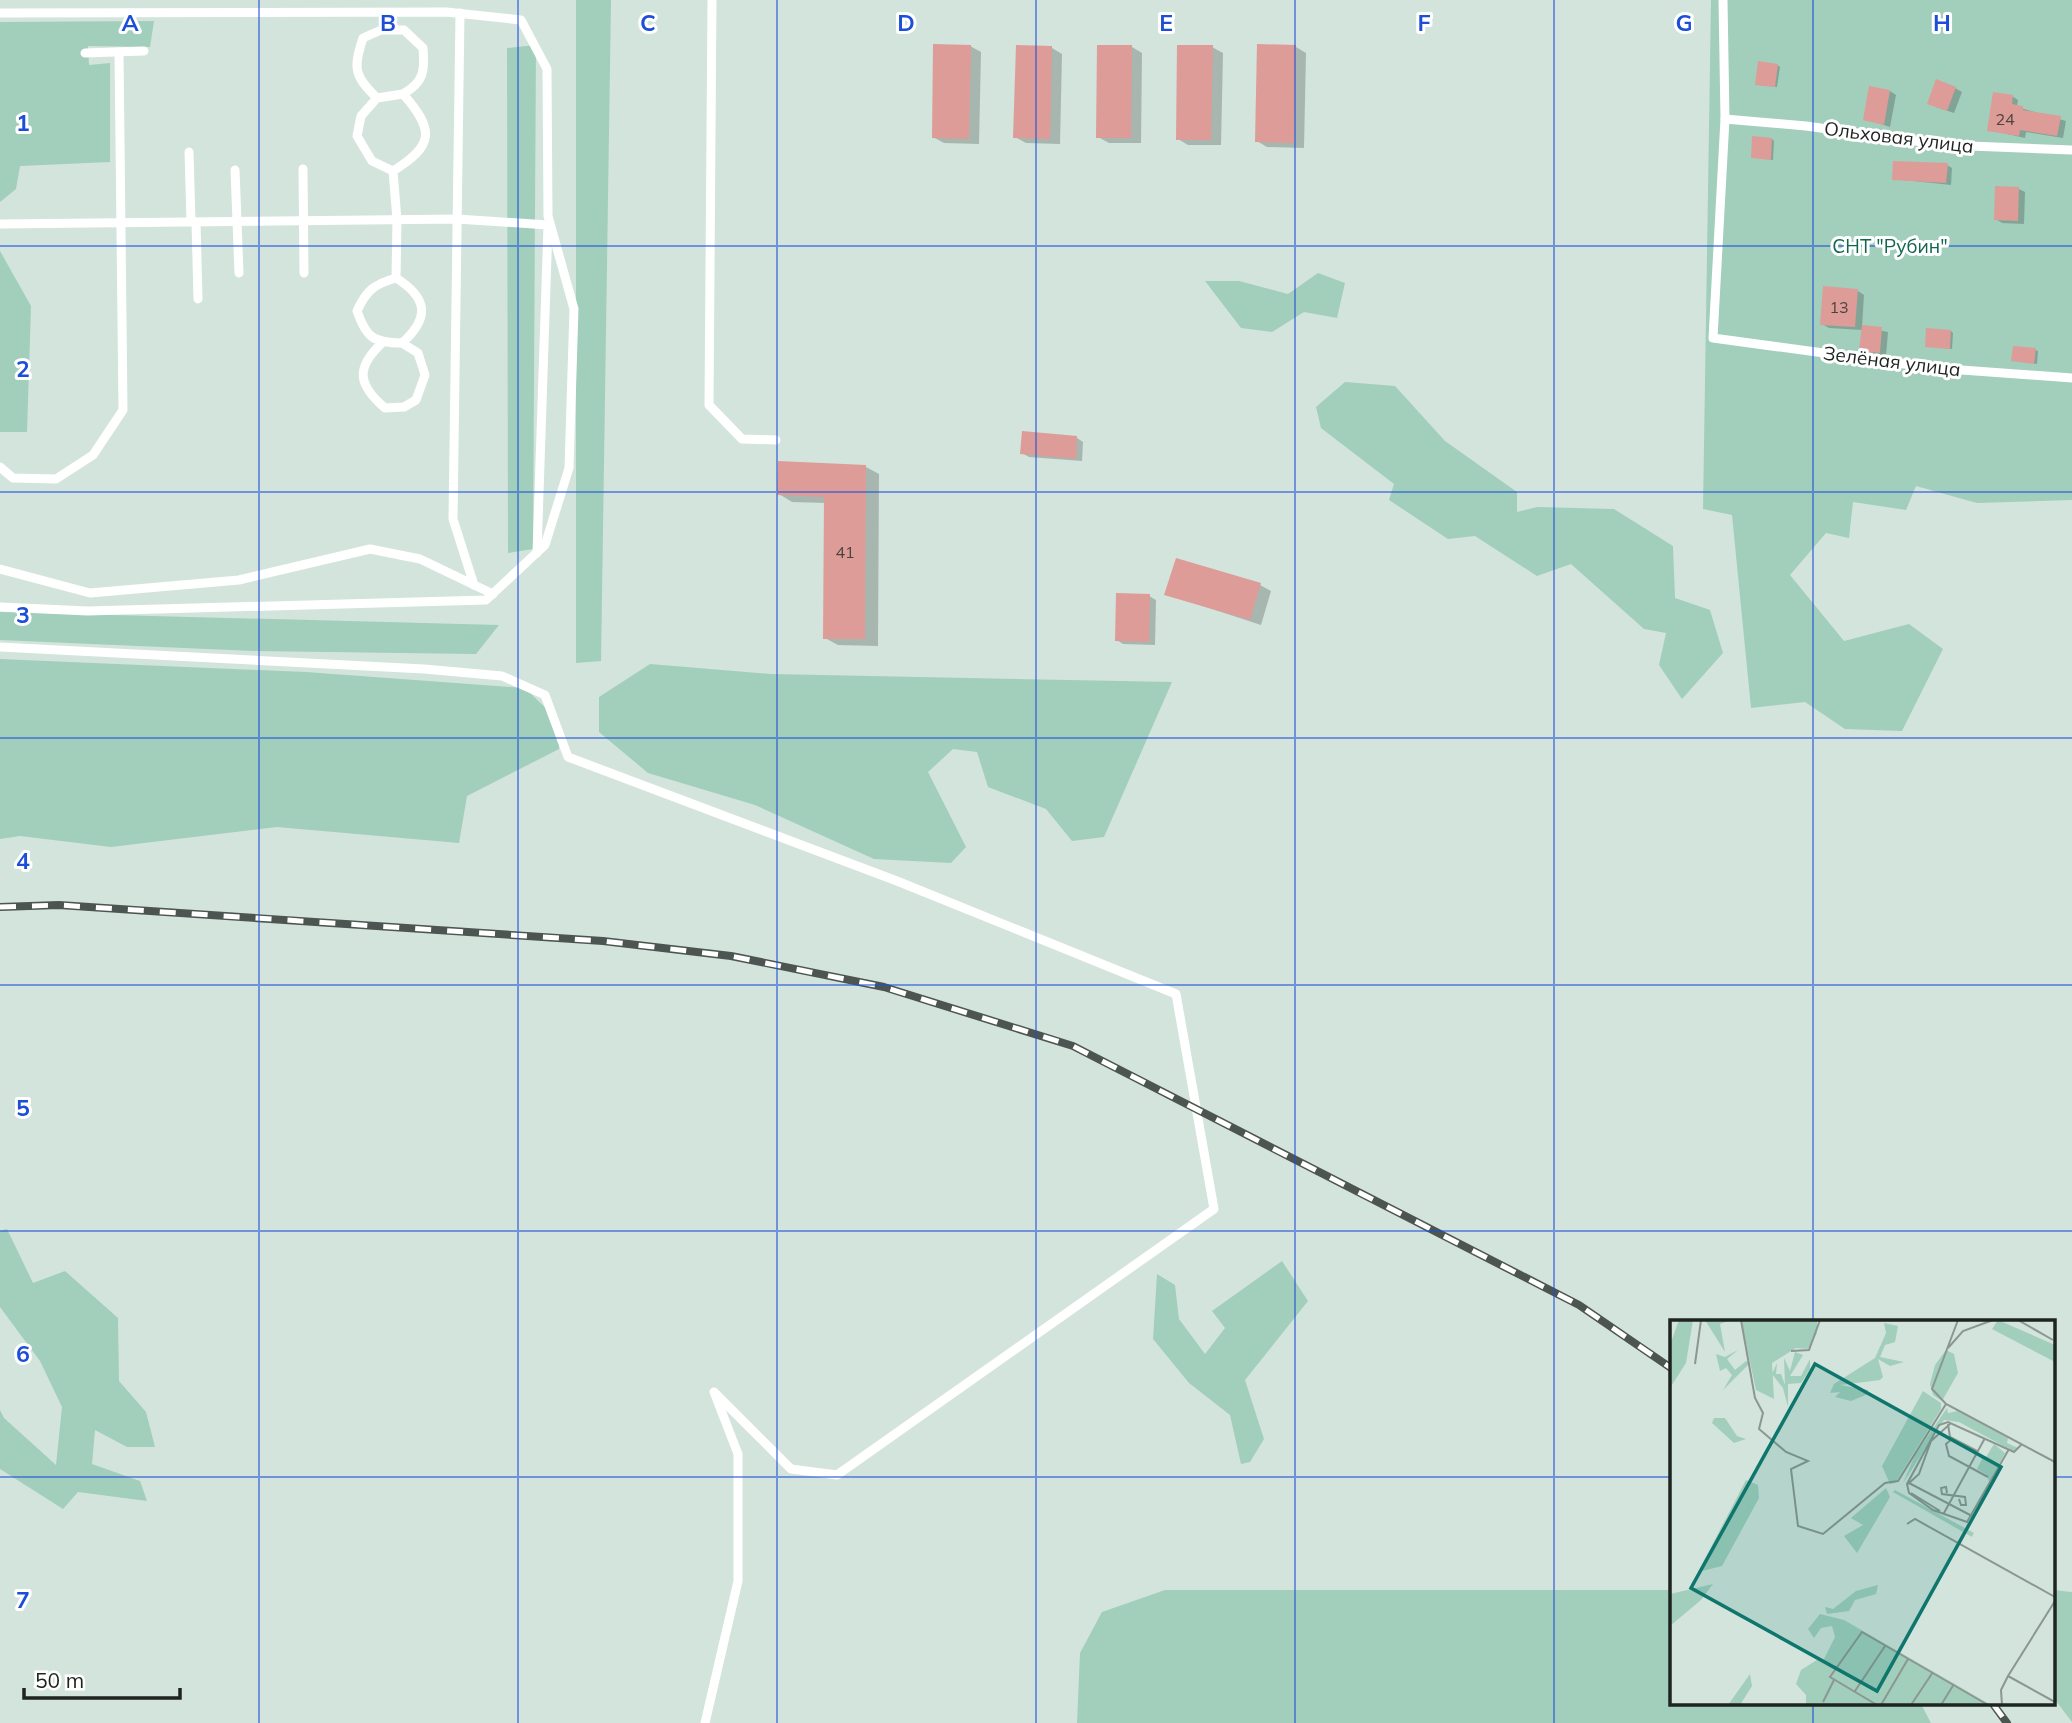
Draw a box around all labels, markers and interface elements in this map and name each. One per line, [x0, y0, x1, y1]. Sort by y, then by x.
text: A [121, 8, 139, 37]
text: B [380, 8, 396, 37]
text: C [640, 8, 656, 37]
text: D [897, 8, 915, 37]
text: E [1159, 8, 1173, 37]
text: F [1417, 8, 1431, 37]
text: G [1675, 8, 1693, 37]
text: H [1933, 8, 1951, 37]
text: 1 [16, 108, 30, 137]
house number: 24 [1995, 109, 2015, 129]
street label: Ольховая улица [1823, 116, 1975, 158]
park label: СНТ "Рубин" [1832, 234, 1948, 258]
house number: 13 [1829, 297, 1849, 317]
street label: Зелёная улица [1822, 341, 1962, 381]
text: 2 [16, 354, 30, 383]
house number: 41 [835, 542, 855, 562]
text: 3 [16, 600, 30, 629]
text: 4 [16, 846, 30, 875]
text: 5 [16, 1093, 30, 1122]
inset map [1670, 1320, 2054, 1706]
text: 6 [16, 1339, 30, 1368]
text: 7 [16, 1585, 30, 1614]
scale bar [24, 1656, 180, 1700]
text: 50 m [35, 1667, 84, 1693]

